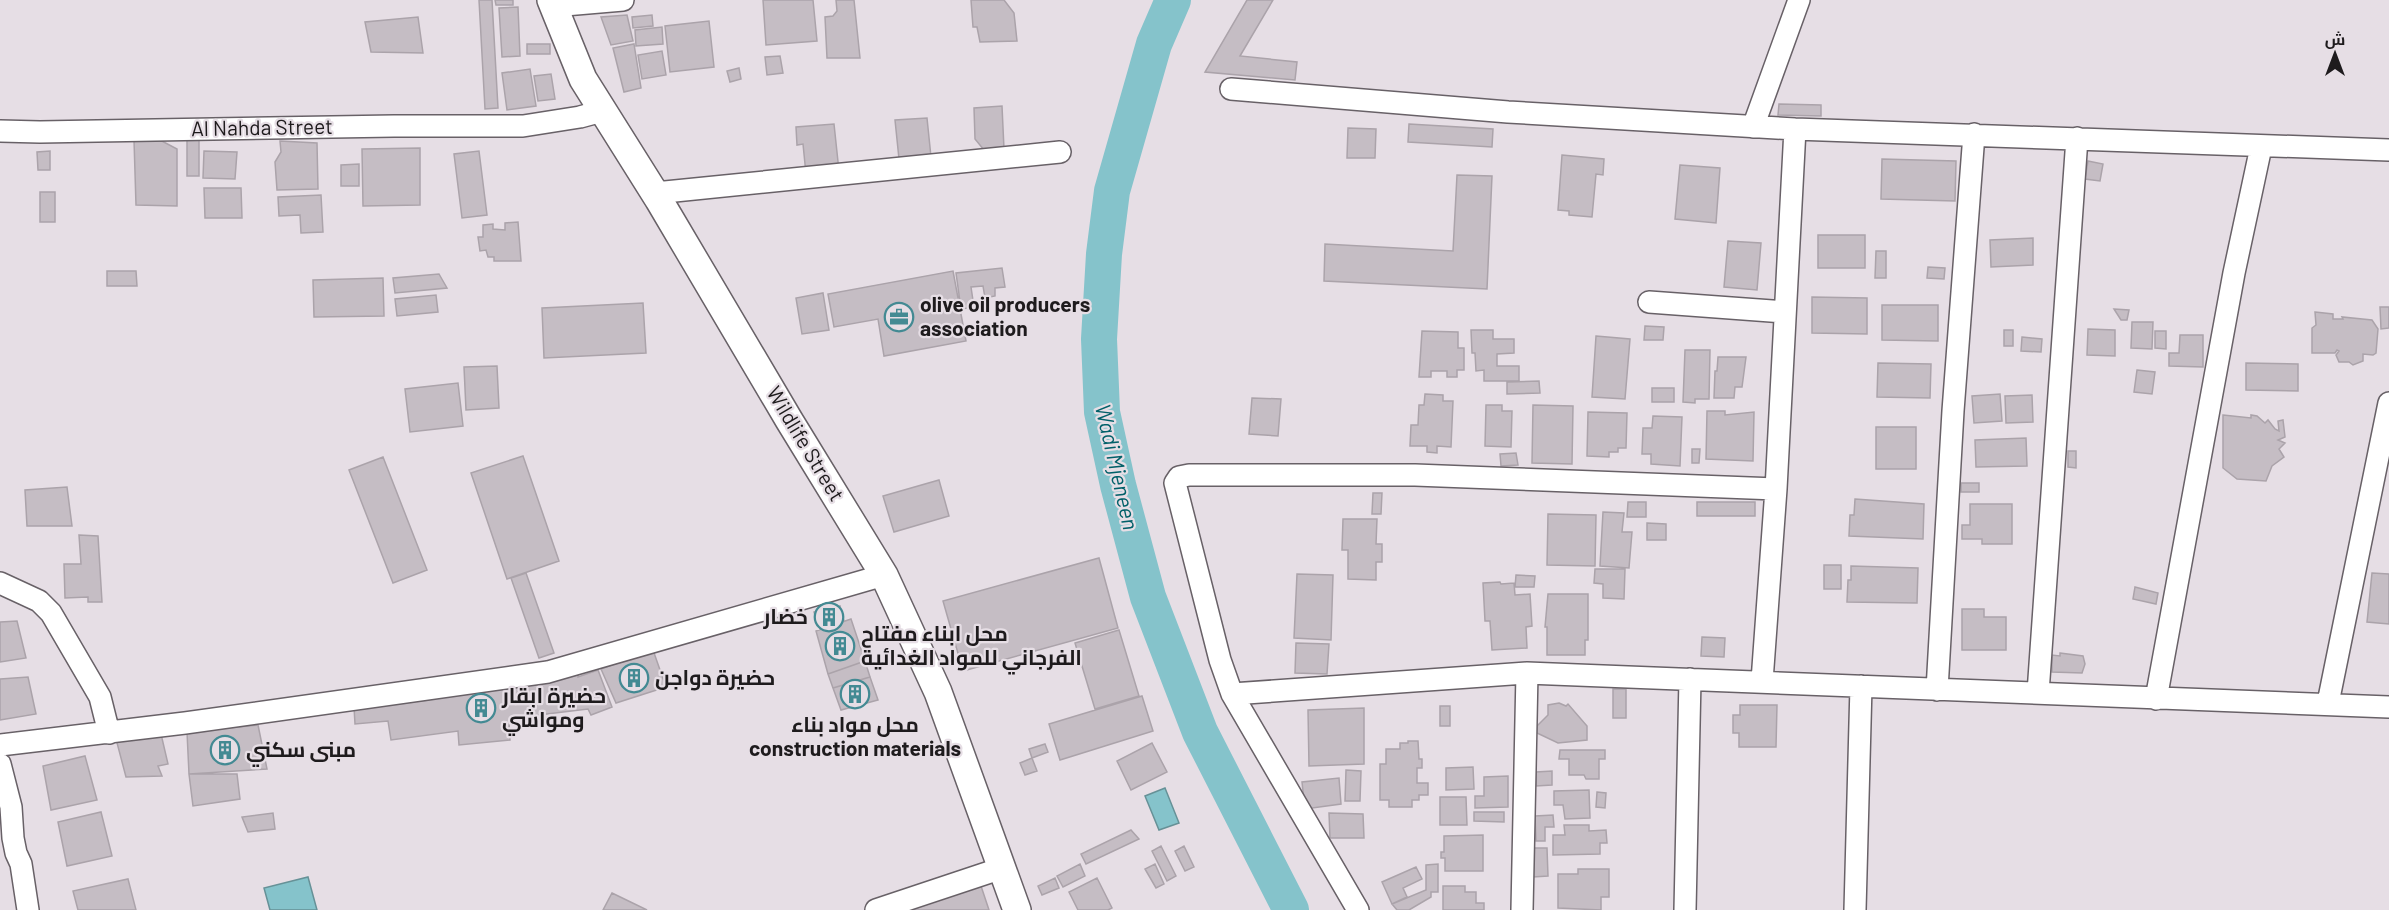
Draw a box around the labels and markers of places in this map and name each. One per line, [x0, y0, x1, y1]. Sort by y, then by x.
place label: olive oil producers association [920, 291, 1090, 340]
office icon: olive oil producers association [883, 301, 915, 333]
building icon: خضار [813, 601, 845, 633]
place label: خضار [762, 603, 808, 629]
place label: محل ابناء مفتاح الفرجاني للمواد الغدائية [861, 620, 1082, 675]
building icon: محل ابناء مفتاح الفرجاني للمواد الغدائية [824, 630, 856, 662]
building icon: حضيرة دواجن [618, 662, 650, 694]
place label: حضيرة دواجن [655, 664, 775, 691]
building icon: محل مواد بناء construction materials [839, 678, 871, 710]
place label: حضيرة ابقار ومواشي [501, 682, 606, 736]
building icon: حضيرة ابقار ومواشي [465, 692, 497, 724]
place label: محل مواد بناء construction materials [749, 711, 961, 760]
building icon: مبنى سكني [209, 734, 241, 766]
place label: مبنى سكني [246, 736, 356, 767]

